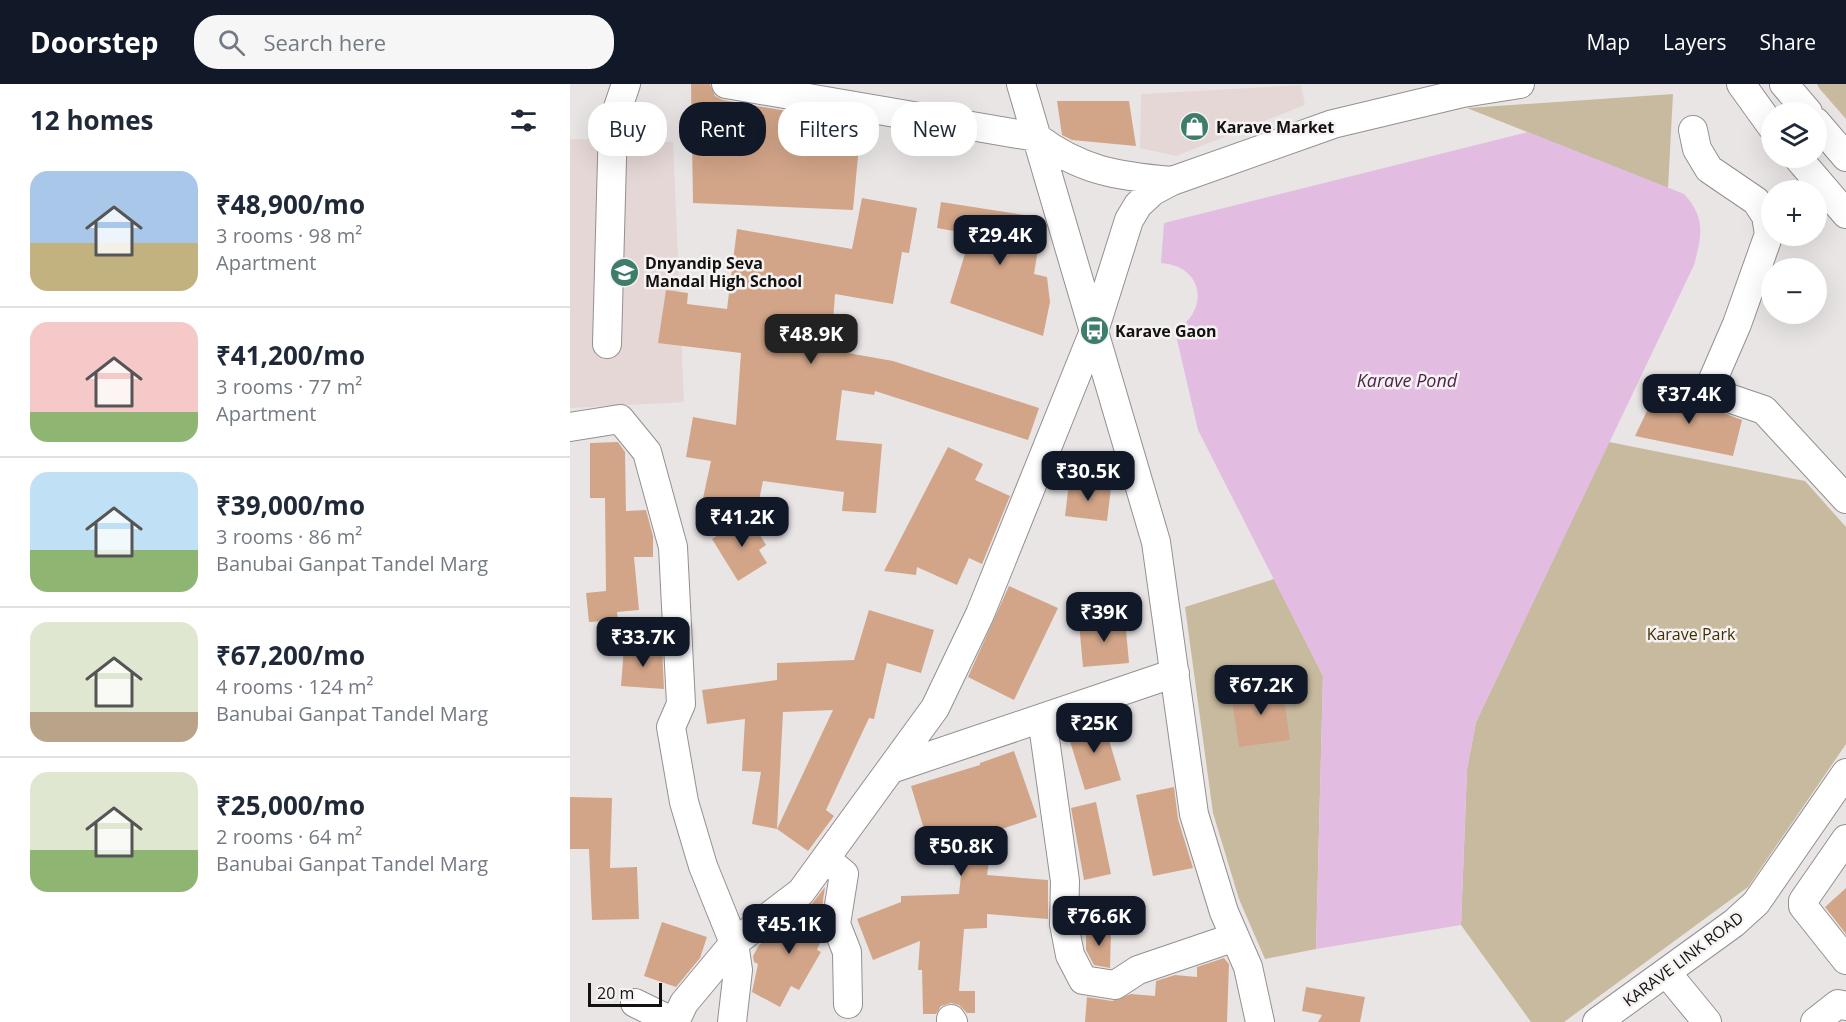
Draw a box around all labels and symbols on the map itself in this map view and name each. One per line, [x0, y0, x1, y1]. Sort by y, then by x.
shop icon: Karave Market [1179, 111, 1211, 143]
place label: Karave Market [1216, 116, 1334, 138]
pin: ₹29.4K [951, 215, 1049, 266]
place label: Dnyandip Seva Mandal High School [645, 252, 802, 292]
school or university icon: Dnyandip Seva Mandal High School [608, 256, 640, 288]
pin: ₹48.9K [762, 314, 860, 365]
bus stop icon: Karave Gaon [1078, 315, 1110, 347]
place label: Karave Gaon [1115, 320, 1217, 342]
water label: Karave Pond [1357, 368, 1458, 392]
pin: ₹37.4K [1640, 374, 1738, 425]
pin: ₹30.5K [1039, 451, 1137, 502]
pin: ₹41.2K [693, 497, 791, 548]
pin: ₹39K [1068, 592, 1140, 643]
pin: ₹33.7K [594, 617, 692, 668]
park label: Karave Park [1647, 623, 1736, 645]
pin: ₹67.2K [1212, 665, 1310, 716]
pin: ₹25K [1058, 703, 1130, 754]
pin: ₹50.8K [912, 826, 1010, 877]
pin: ₹76.6K [1050, 896, 1148, 947]
pin: ₹45.1K [740, 904, 838, 955]
street label: KARAVE LINK ROAD [1618, 906, 1748, 1012]
scale bar [588, 980, 662, 1008]

